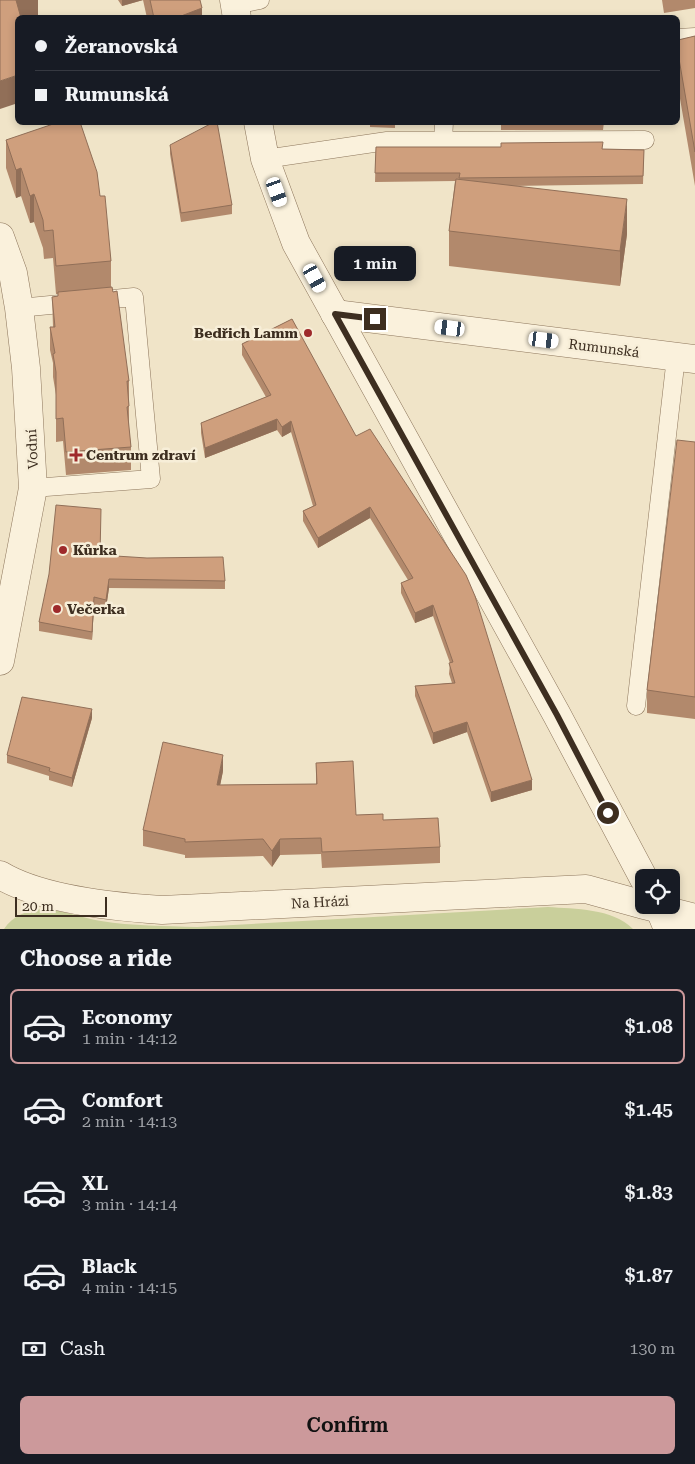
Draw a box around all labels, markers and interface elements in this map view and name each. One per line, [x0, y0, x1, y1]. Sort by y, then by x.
text: Žeranovská [65, 35, 178, 58]
text: Rumunská [65, 83, 169, 106]
car [264, 175, 289, 209]
callout: 1 min [334, 246, 416, 282]
text: 1 min [353, 254, 397, 273]
car [301, 261, 328, 295]
route end [364, 308, 386, 330]
car [434, 319, 465, 337]
place label: Bedřich Lamm [194, 325, 298, 341]
marker: Bedřich Lamm [302, 327, 314, 339]
car [528, 331, 559, 349]
street label: Rumunská [568, 336, 641, 360]
street label: Vodní [23, 428, 41, 469]
place label: Centrum zdraví [86, 447, 196, 463]
marker: Centrum zdraví [70, 449, 82, 461]
place label: Kůrka [73, 542, 118, 558]
marker: Kůrka [57, 544, 69, 556]
place label: Večerka [67, 601, 125, 617]
marker: Večerka [51, 603, 63, 615]
route start [597, 802, 619, 824]
map controls [635, 869, 680, 914]
button: locate [635, 869, 680, 914]
street label: Na Hrázi [291, 892, 350, 912]
scale bar [15, 894, 108, 917]
text: 20 m [22, 898, 54, 914]
text: Choose a ride [20, 946, 172, 971]
icon: car [22, 1004, 67, 1049]
text: Economy [82, 1006, 172, 1029]
text: $1.08 [625, 1015, 673, 1038]
text: 1 min · 14:12 [82, 1029, 177, 1048]
icon: car [22, 1087, 67, 1132]
text: Comfort [82, 1089, 163, 1112]
text: $1.45 [625, 1098, 673, 1121]
text: 2 min · 14:13 [82, 1112, 177, 1131]
icon: car [22, 1170, 67, 1215]
text: XL [82, 1172, 108, 1195]
text: $1.83 [625, 1181, 673, 1204]
text: 3 min · 14:14 [82, 1195, 177, 1214]
icon: car [22, 1253, 67, 1298]
text: Black [82, 1255, 137, 1278]
text: $1.87 [625, 1264, 673, 1287]
text: 4 min · 14:15 [82, 1278, 177, 1297]
icon: cash [20, 1335, 48, 1363]
text: Cash [60, 1337, 105, 1360]
text: 130 m [629, 1339, 675, 1358]
button: Confirm [20, 1396, 675, 1454]

